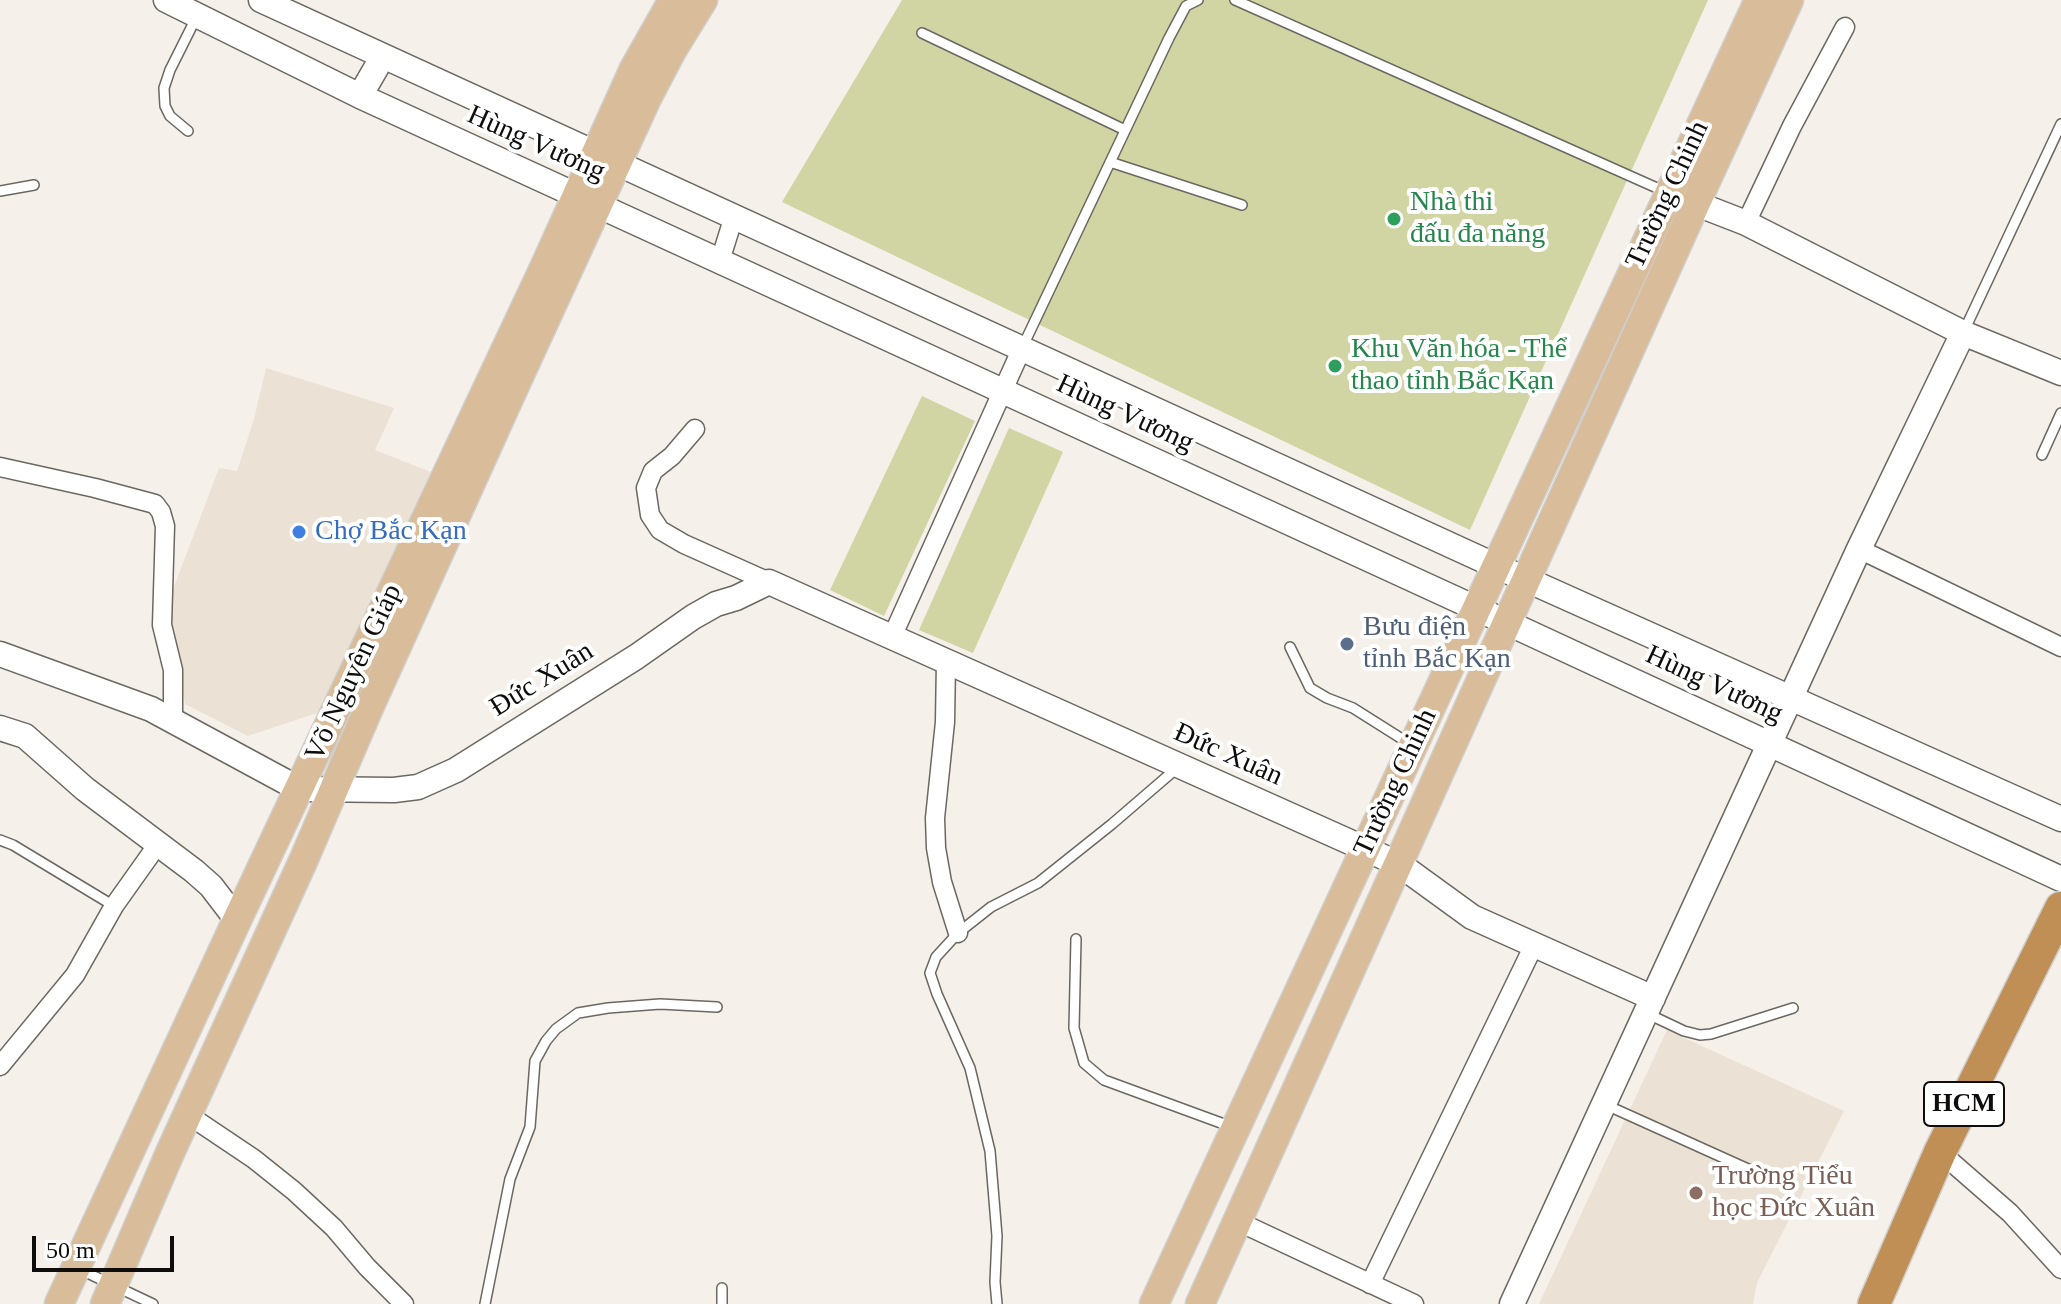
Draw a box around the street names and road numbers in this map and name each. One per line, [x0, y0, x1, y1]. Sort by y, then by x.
street label: Hùng Vương [462, 99, 610, 189]
street label: Trường Chinh [1619, 116, 1717, 274]
street label: Hùng Vương [1051, 368, 1199, 460]
street label: Võ Nguyên Giáp [298, 579, 410, 767]
street label: Đức Xuân [484, 635, 600, 725]
street label: Hùng Vương [1640, 639, 1788, 731]
street label: Trường Chinh [1347, 704, 1445, 862]
street label: Đức Xuân [1168, 716, 1288, 794]
road number: HCM [1924, 1082, 2004, 1126]

